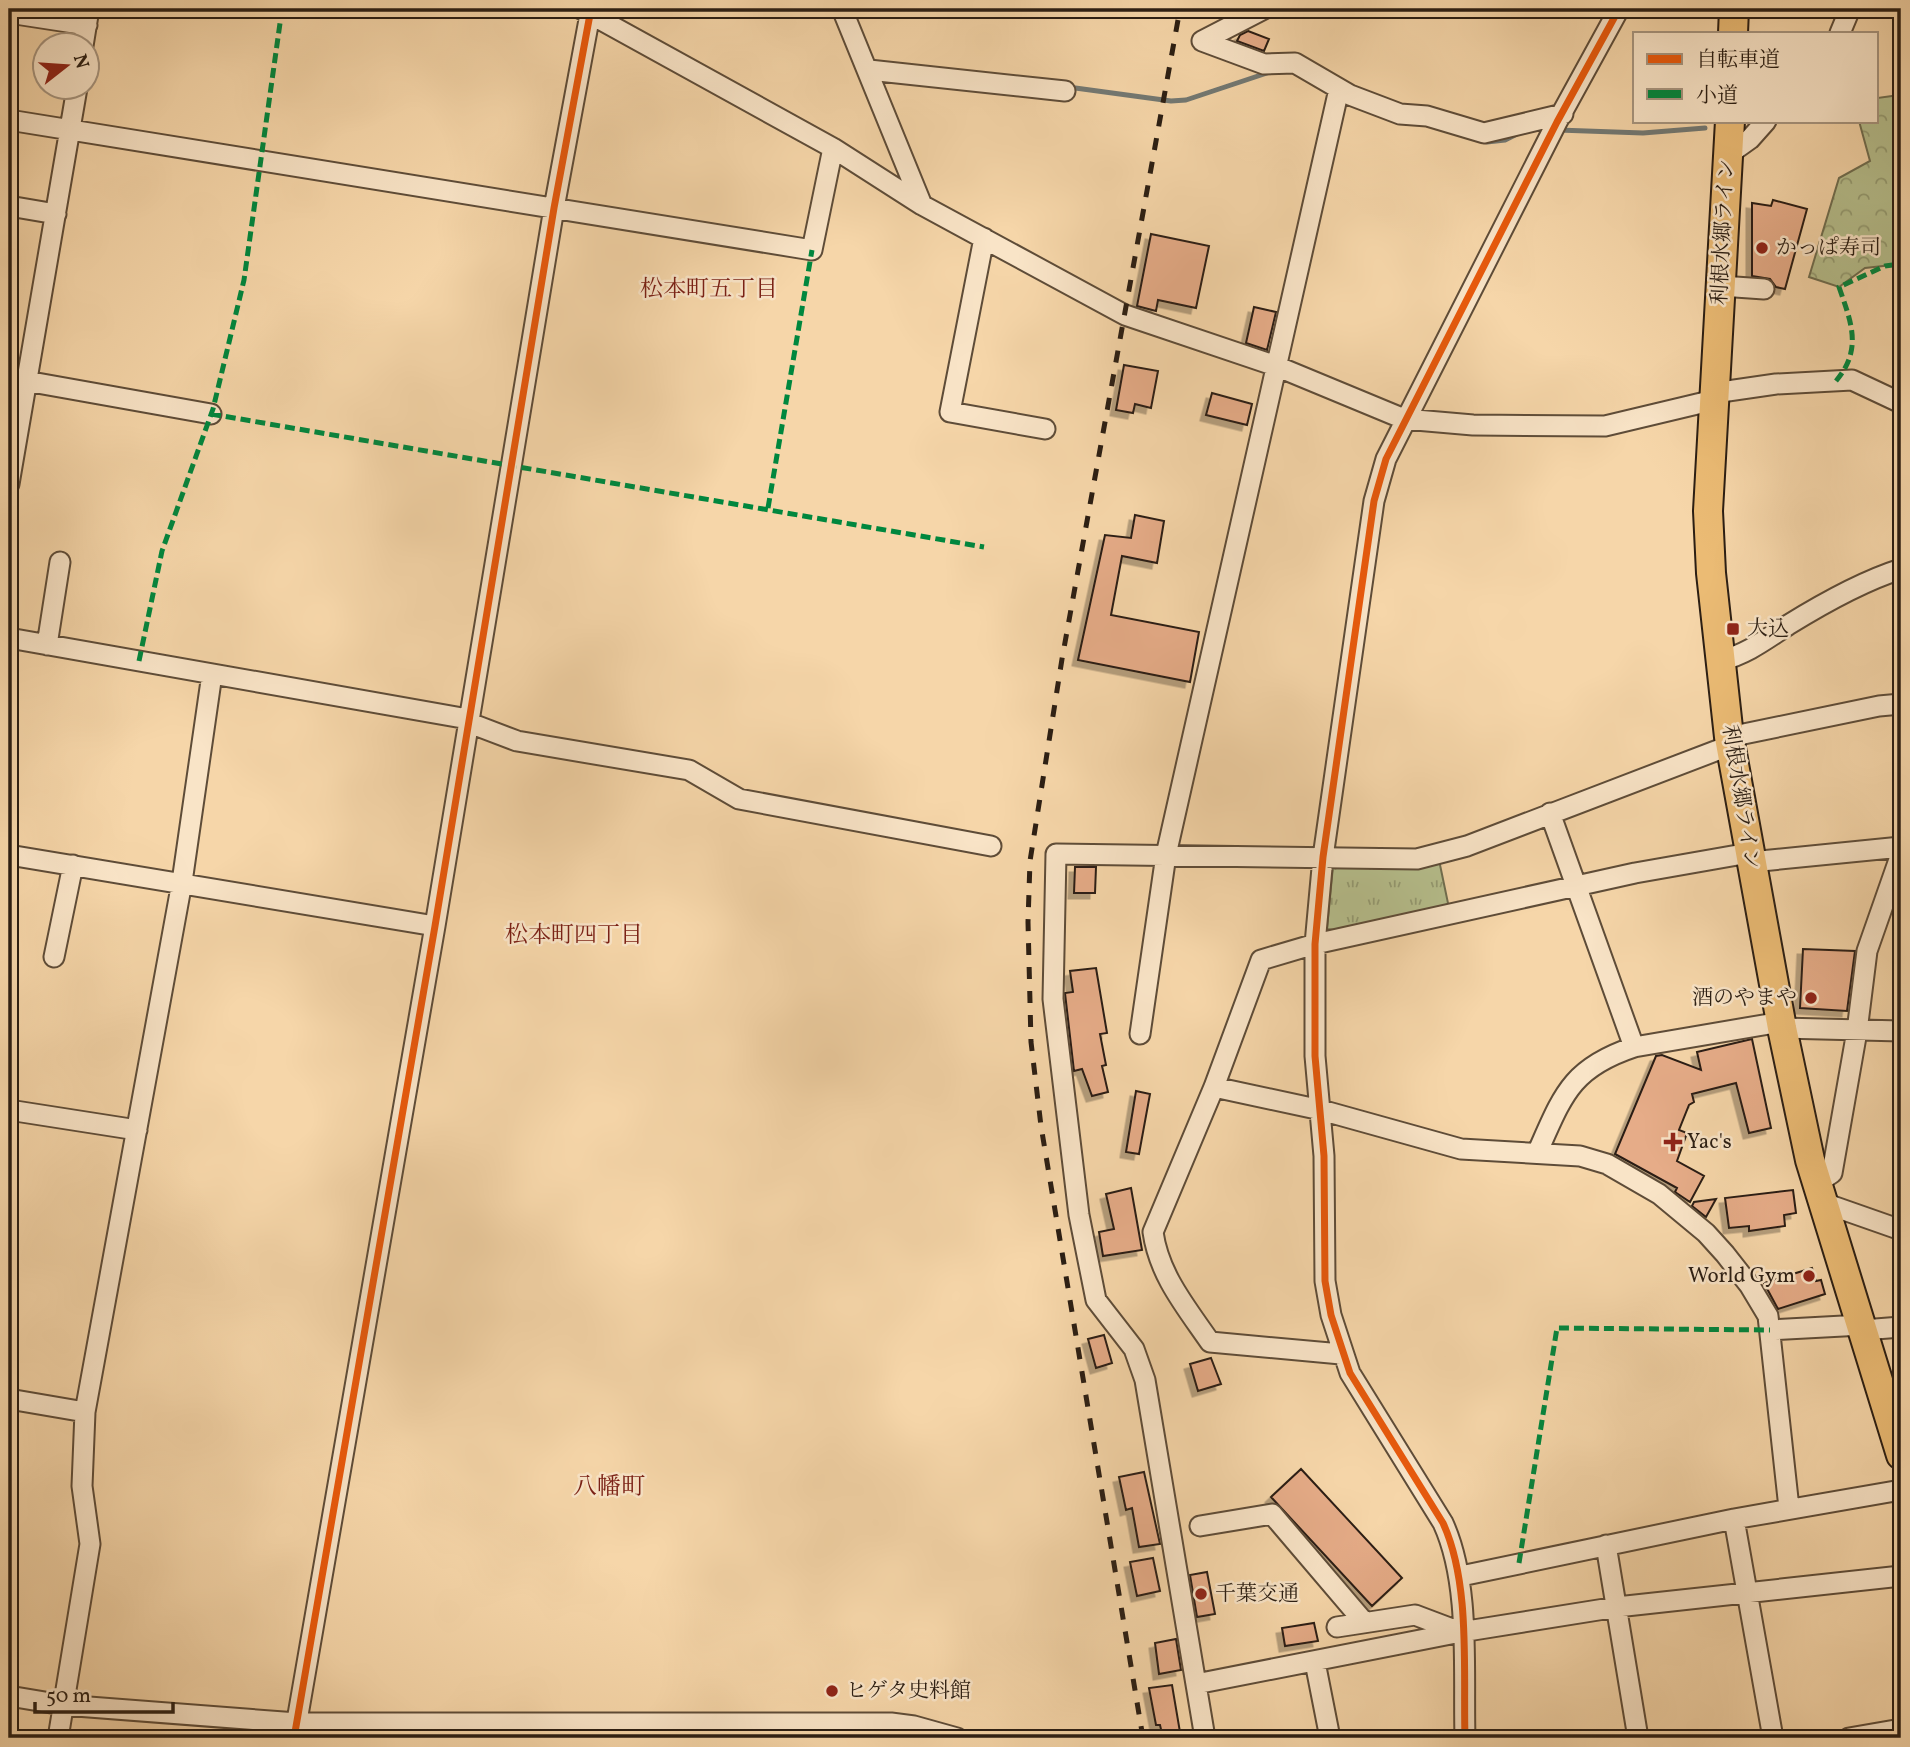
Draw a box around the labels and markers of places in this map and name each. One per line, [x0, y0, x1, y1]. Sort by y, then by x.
place label: かっぱ寿司 [1776, 234, 1881, 263]
marker: かっぱ寿司 [1754, 240, 1770, 256]
place label: 大込 [1747, 615, 1789, 644]
marker: 大込 [1725, 621, 1741, 637]
place label: 酒のやまや [1692, 984, 1797, 1013]
marker: 酒のやまや [1803, 990, 1819, 1006]
place label: Yac's [1687, 1128, 1732, 1157]
marker: Yac's [1665, 1134, 1681, 1150]
place label: World Gym [1688, 1262, 1795, 1291]
marker: World Gym [1801, 1268, 1817, 1284]
place label: 千葉交通 [1215, 1580, 1299, 1609]
marker: 千葉交通 [1193, 1586, 1209, 1602]
place label: ヒゲタ史料館 [846, 1677, 971, 1706]
marker: ヒゲタ史料館 [824, 1683, 840, 1699]

